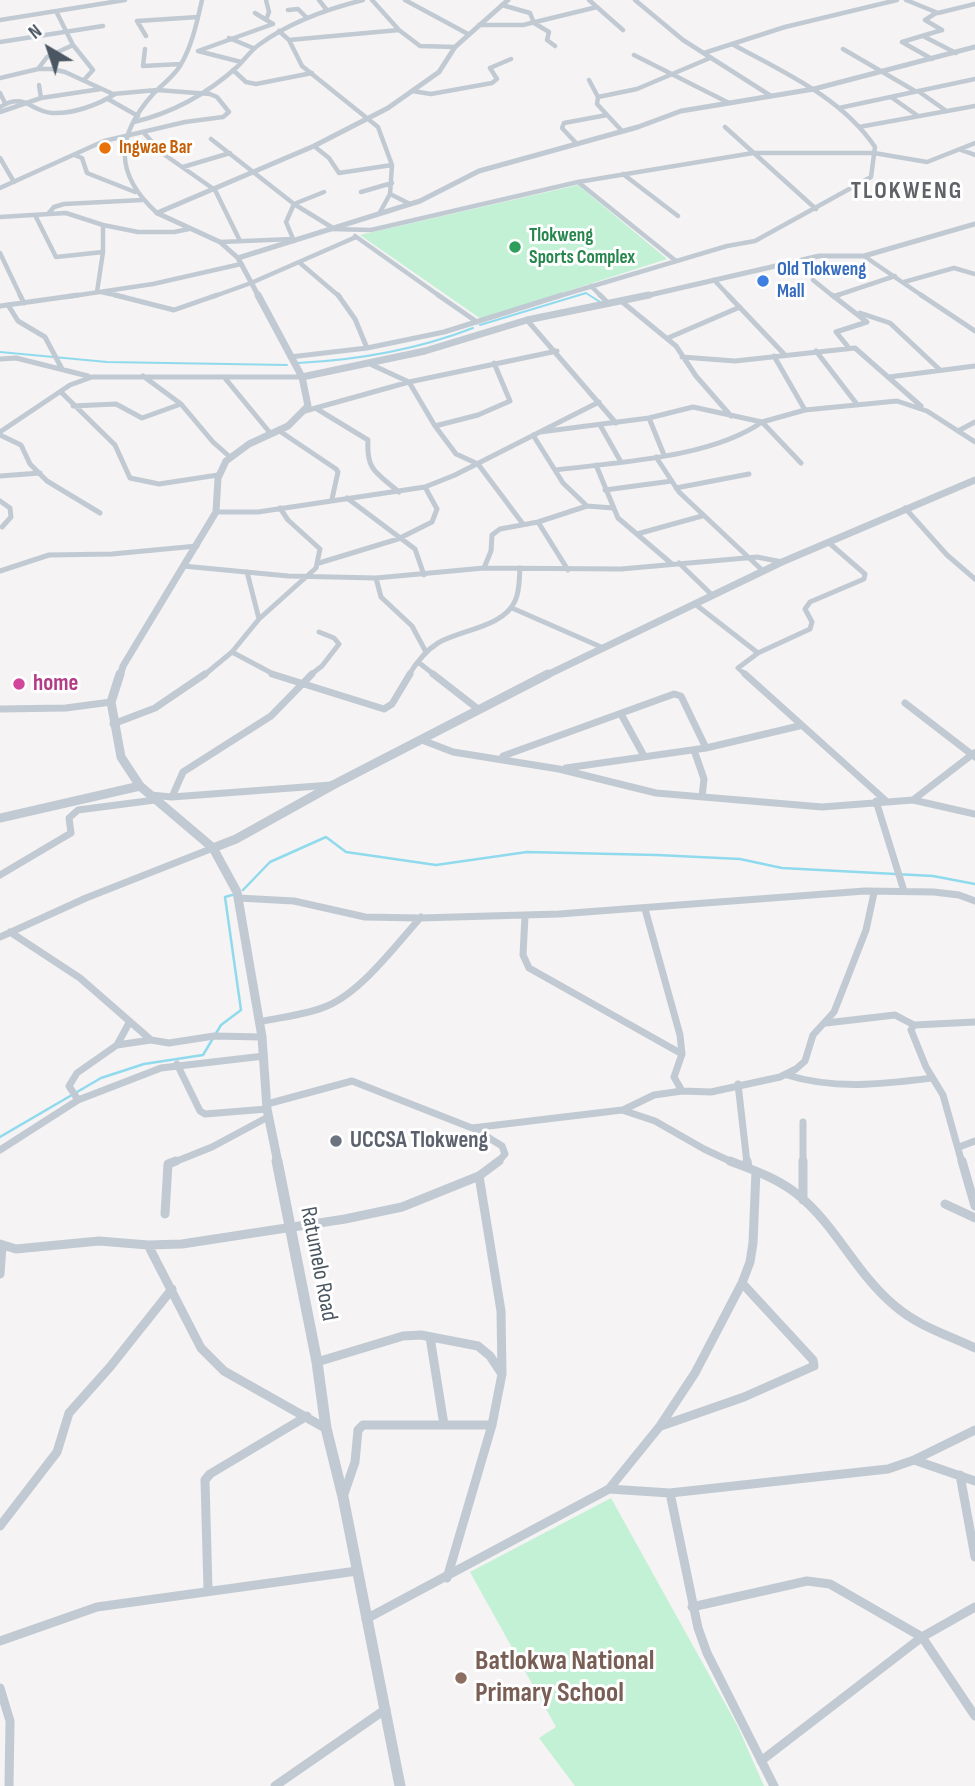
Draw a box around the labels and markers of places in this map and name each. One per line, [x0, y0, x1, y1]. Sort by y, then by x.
place label: Ingwae Bar [119, 137, 192, 159]
marker: Ingwae Bar [97, 140, 113, 156]
place label: Tlokweng Sports Complex [529, 225, 635, 269]
marker: Tlokweng Sports Complex [507, 239, 523, 255]
place label: Old Tlokweng Mall [777, 259, 866, 303]
marker: Old Tlokweng Mall [755, 273, 771, 289]
place label: home [33, 670, 78, 698]
marker: home [11, 676, 27, 692]
place label: UCCSA Tlokweng [350, 1127, 488, 1155]
marker: UCCSA Tlokweng [328, 1133, 344, 1149]
place label: Batlokwa National Primary School [475, 1645, 654, 1711]
marker: Batlokwa National Primary School [453, 1670, 469, 1686]

